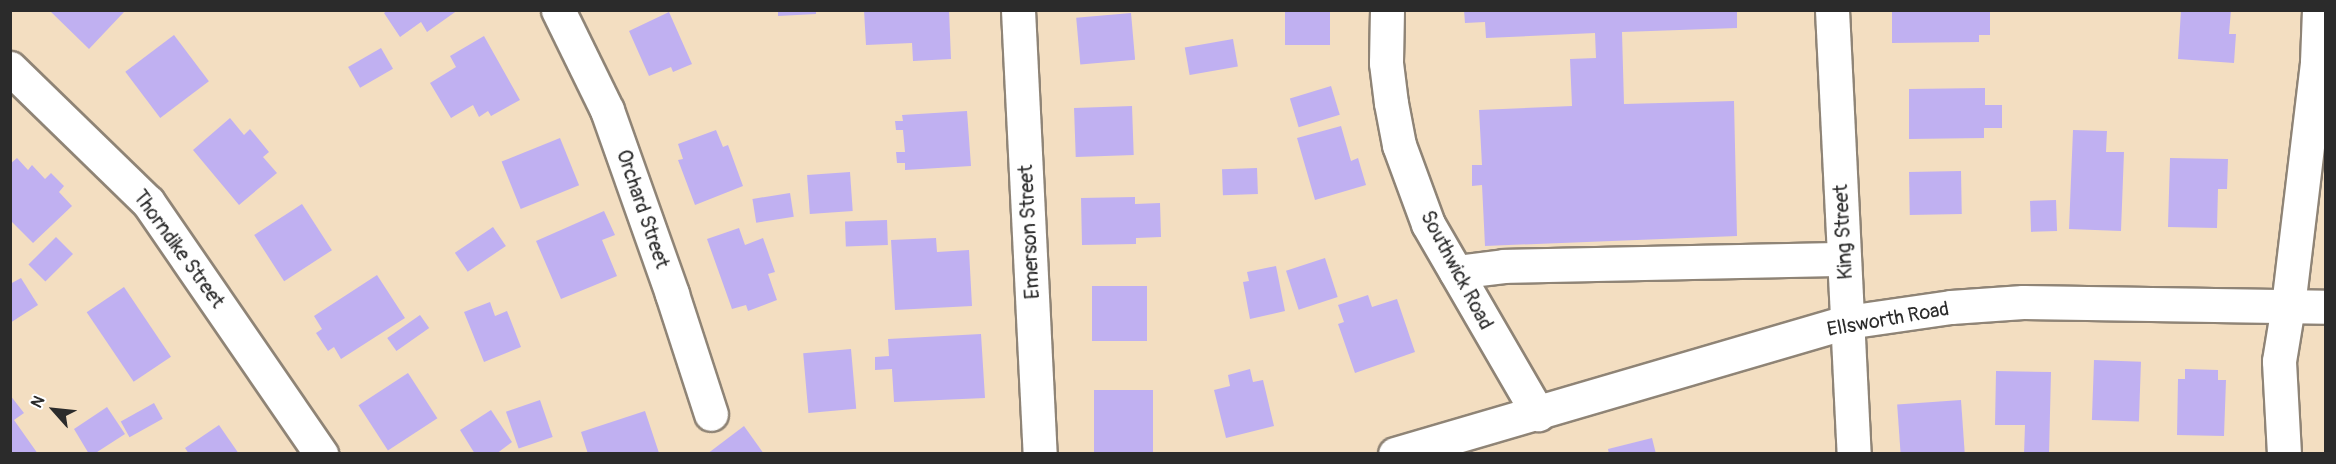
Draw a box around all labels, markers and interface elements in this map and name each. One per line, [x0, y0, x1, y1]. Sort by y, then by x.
street label: Orchard Street [612, 147, 674, 271]
street label: Emerson Street [1013, 164, 1045, 300]
street label: King Street [1829, 184, 1857, 280]
street label: Thorndike Street [128, 185, 230, 313]
street label: Southwick Road [1416, 206, 1498, 334]
street label: Ellsworth Road [1825, 296, 1951, 342]
north arrow [24, 380, 84, 440]
text: N [27, 392, 49, 411]

